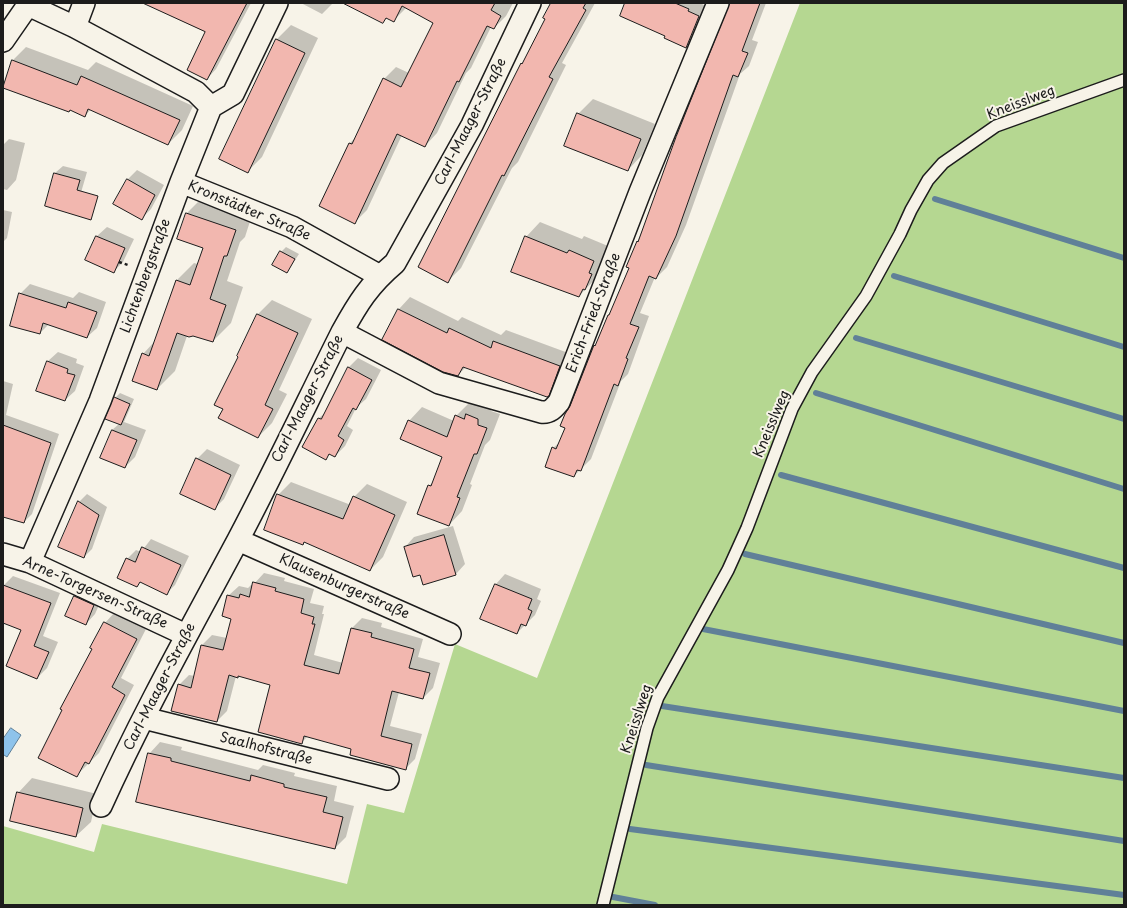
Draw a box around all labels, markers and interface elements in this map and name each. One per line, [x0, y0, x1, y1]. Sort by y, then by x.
street label: Carl-Maager-Straße [432, 55, 510, 189]
street label: Kneisslweg [985, 82, 1057, 124]
street label: Kronstädter Straße [185, 178, 313, 244]
street label: Lichtenbergstraße [117, 216, 175, 336]
street label: Erich-Fried-Straße [563, 251, 625, 375]
street label: Carl-Maager-Straße [269, 332, 347, 466]
street label: Kneisslweg [750, 388, 794, 460]
street label: Klausenburgerstraße [276, 551, 412, 623]
street label: Arne-Torgersen-Straße [20, 553, 170, 633]
street label: Carl-Maager-Straße [121, 620, 199, 754]
street label: Kneisslweg [618, 682, 656, 756]
street label: Saalhofstraße [218, 729, 314, 769]

